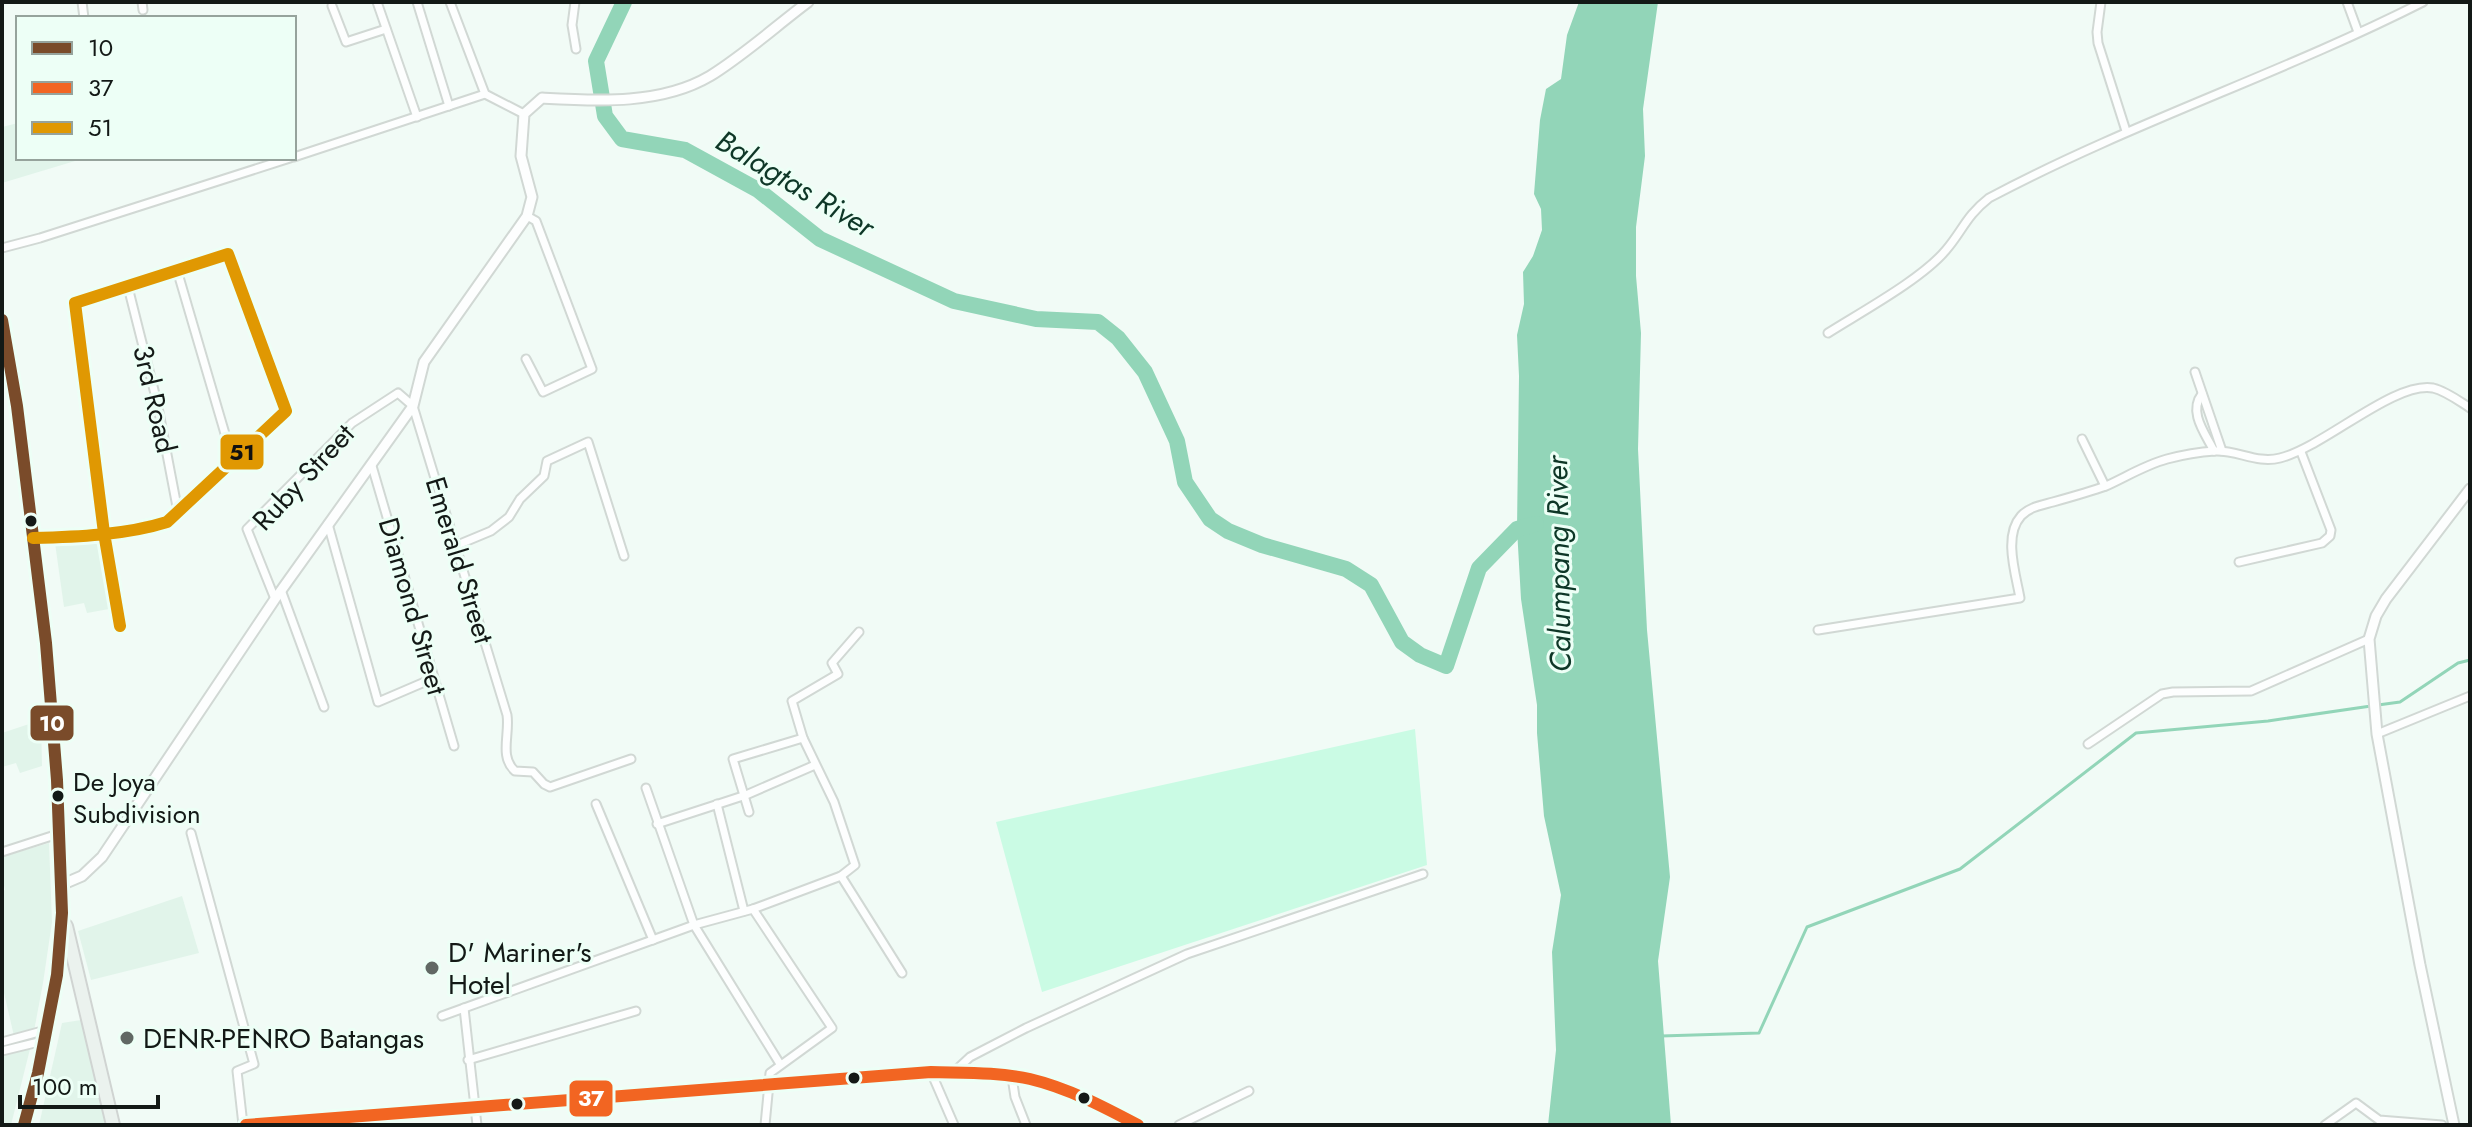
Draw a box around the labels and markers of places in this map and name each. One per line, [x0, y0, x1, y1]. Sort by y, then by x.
unlabelled marker [23, 513, 39, 529]
place label: De Joya Subdivision [73, 763, 201, 833]
marker: De Joya Subdivision [50, 788, 66, 804]
place label: D' Mariner's Hotel [448, 932, 592, 1005]
marker: D' Mariner's Hotel [423, 959, 441, 977]
place label: DENR-PENRO Batangas [143, 1018, 424, 1059]
marker: DENR-PENRO Batangas [118, 1029, 136, 1047]
unlabelled marker [846, 1070, 862, 1086]
unlabelled marker [1076, 1090, 1092, 1106]
unlabelled marker [509, 1096, 525, 1112]

